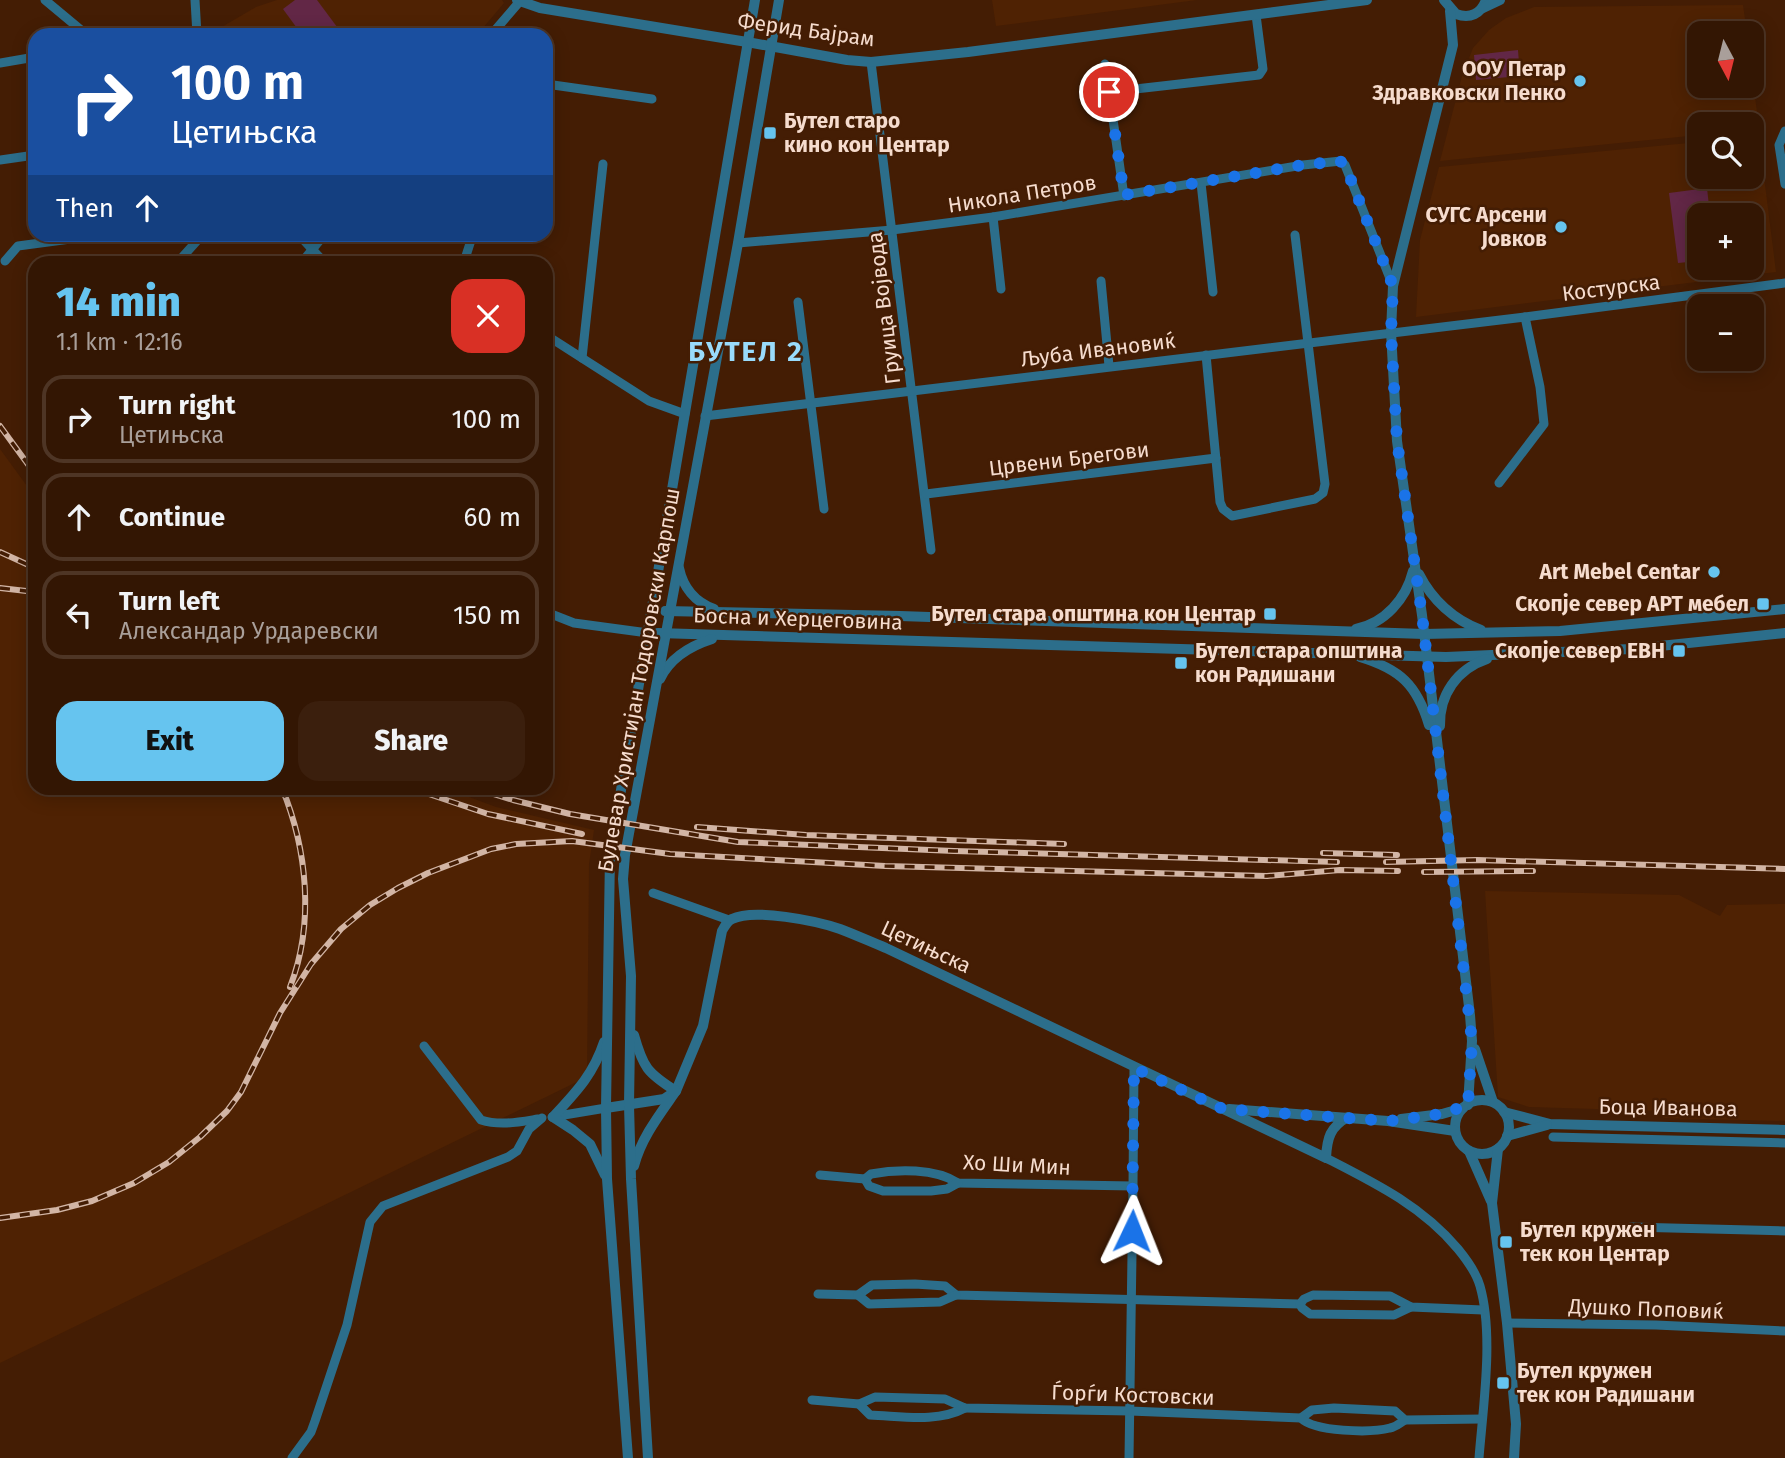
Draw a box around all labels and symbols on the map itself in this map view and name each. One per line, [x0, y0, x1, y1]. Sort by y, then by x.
street label: Ферид Бајрам [736, 8, 876, 52]
north arrow [1687, 21, 1764, 98]
place label: ООУ Петар Здравковски Пенко [1371, 56, 1566, 106]
pin [1079, 62, 1139, 122]
marker: ООУ Петар Здравковски Пенко [1572, 73, 1588, 89]
place label: Бутел старо кино кон Центар [784, 108, 950, 158]
marker: Бутел старо кино кон Центар [762, 125, 778, 141]
street label: Никола Петров [946, 169, 1098, 219]
place label: СУГС Арсени Јовков [1426, 202, 1547, 252]
marker: СУГС Арсени Јовков [1553, 219, 1569, 235]
street label: Груица Војвода [862, 230, 906, 386]
street label: Костурска [1560, 269, 1662, 307]
street label: Љуба Ивановиќ [1019, 328, 1177, 372]
district label: БУТЕЛ 2 [688, 335, 804, 368]
street label: Црвени Брегови [987, 436, 1151, 482]
street label: Булевар Христијан Тодоровски Карпош [592, 486, 686, 874]
place label: Art Mebel Centar [1539, 559, 1701, 585]
marker: Art Mebel Centar [1706, 564, 1722, 580]
place label: Скопје север АРТ мебел [1515, 591, 1749, 617]
marker: Скопје север АРТ мебел [1755, 596, 1771, 612]
place label: Бутел стара општина кон Центар [931, 601, 1256, 627]
street label: Босна и Херцеговина [693, 602, 903, 636]
marker: Бутел стара општина кон Центар [1262, 606, 1278, 622]
place label: Бутел стара општина кон Радишани [1195, 638, 1402, 688]
place label: Скопје север ЕВН [1495, 638, 1665, 664]
marker: Скопје север ЕВН [1671, 643, 1687, 659]
marker: Бутел стара општина кон Радишани [1173, 655, 1189, 671]
street label: Цетињска [877, 915, 975, 979]
street label: Боца Иванова [1598, 1094, 1738, 1122]
street label: Хо Ши Мин [962, 1149, 1072, 1181]
position arrow [1095, 1194, 1169, 1268]
place label: Бутел кружен тек кон Центар [1520, 1217, 1670, 1267]
marker: Бутел кружен тек кон Центар [1498, 1234, 1514, 1250]
street label: Душко Поповиќ [1567, 1293, 1724, 1325]
place label: Бутел кружен тек кон Радишани [1517, 1358, 1695, 1408]
marker: Бутел кружен тек кон Радишани [1495, 1375, 1511, 1391]
street label: Ѓoрѓи Костовски [1051, 1379, 1215, 1411]

